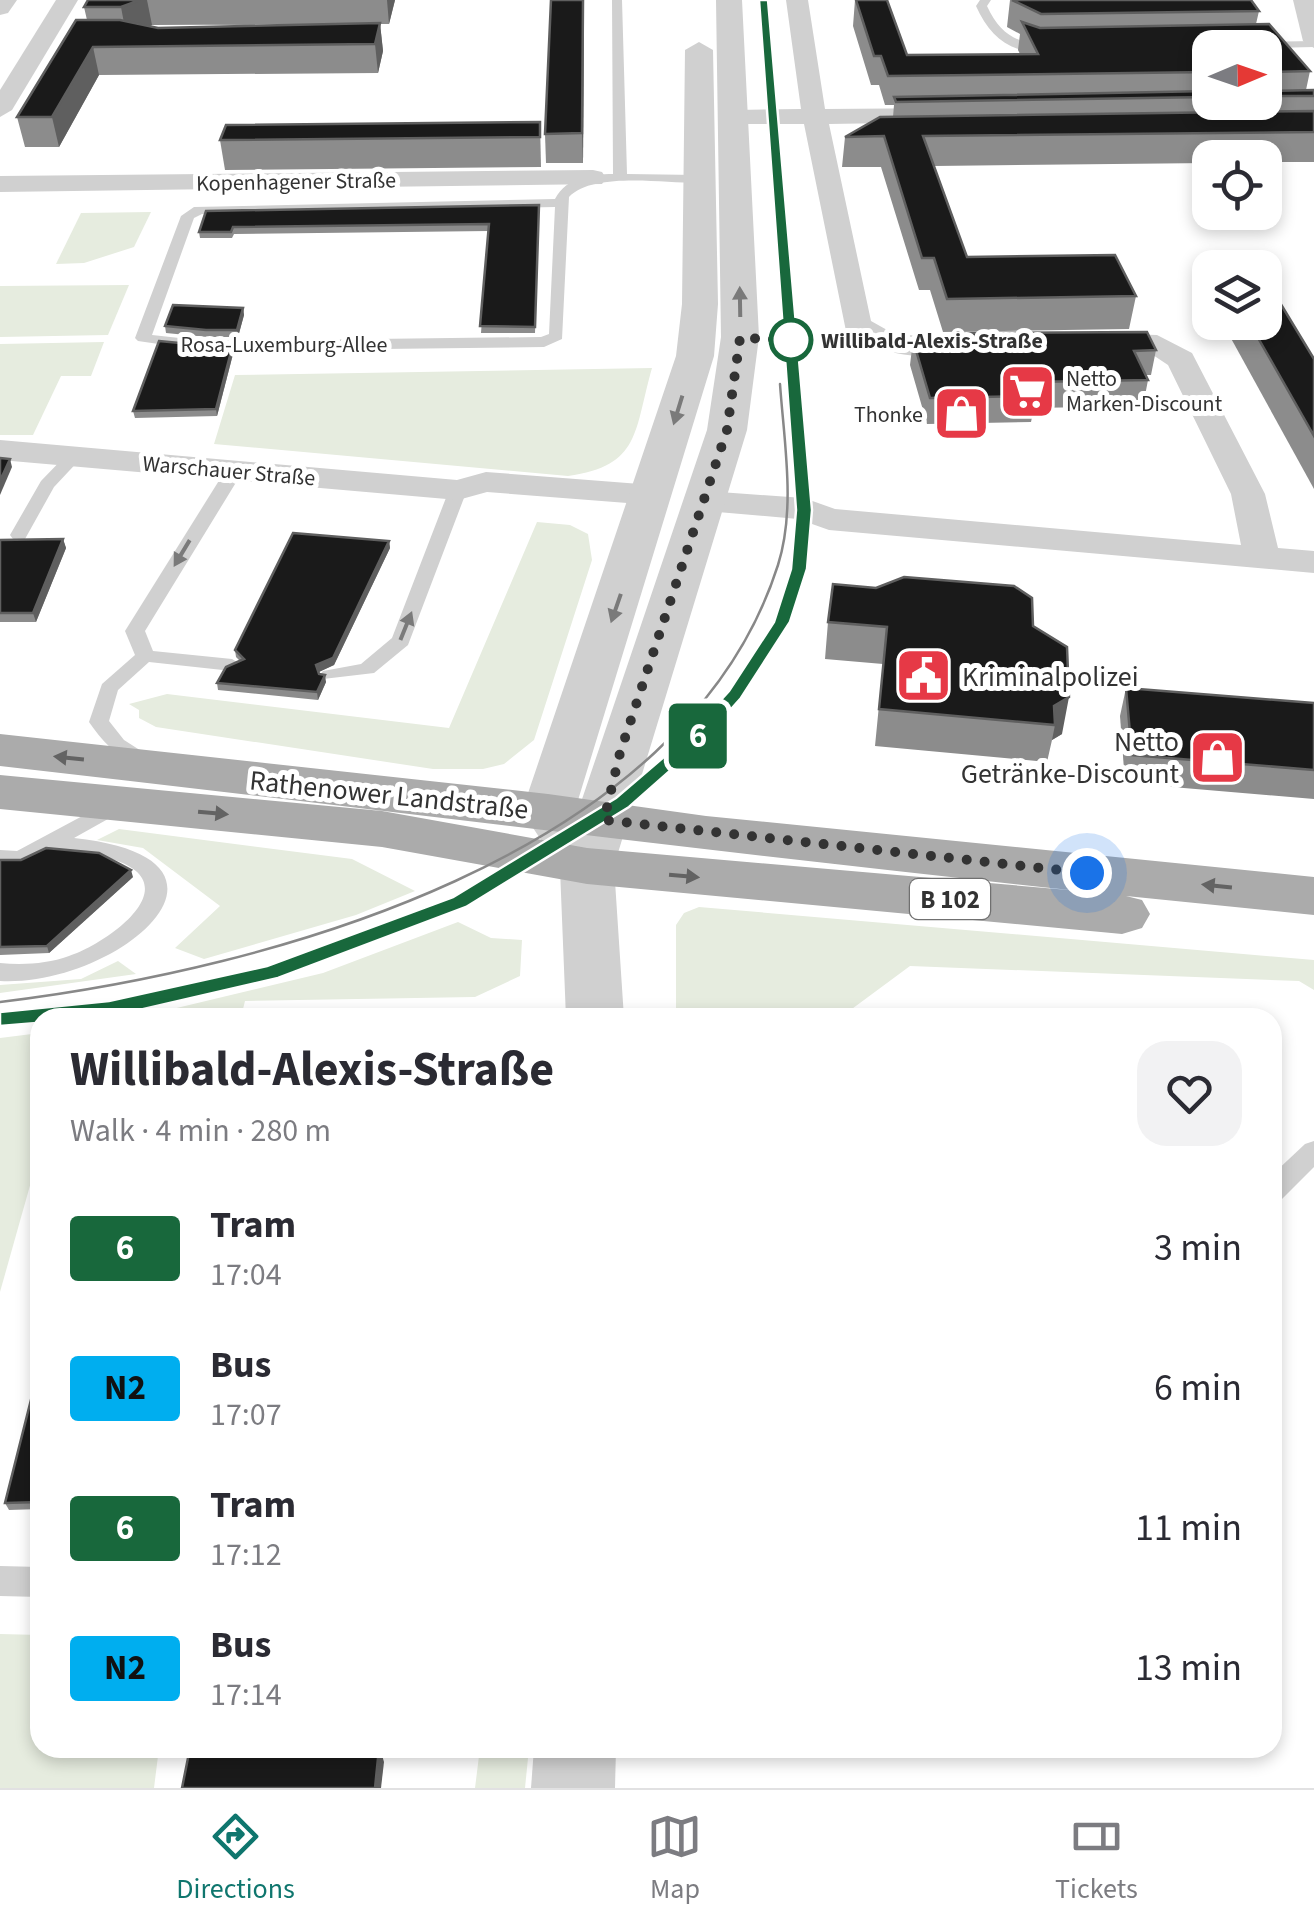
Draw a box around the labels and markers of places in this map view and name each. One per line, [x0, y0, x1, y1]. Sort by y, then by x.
marker: Willibald-Alexis-Straße [770, 319, 812, 361]
place label: Willibald-Alexis-Straße [821, 325, 1043, 357]
supermarket icon: Netto Marken-Discount [997, 361, 1057, 421]
place label: Netto Marken-Discount [1066, 363, 1223, 420]
shop icon: Thonke [932, 384, 992, 444]
place label: Thonke [854, 399, 923, 431]
public building icon: Kriminalpolizei [893, 646, 953, 706]
place label: Kriminalpolizei [962, 657, 1139, 697]
place label: Netto Getränke-Discount [961, 722, 1180, 794]
shop icon: Netto Getränke-Discount [1188, 727, 1248, 787]

